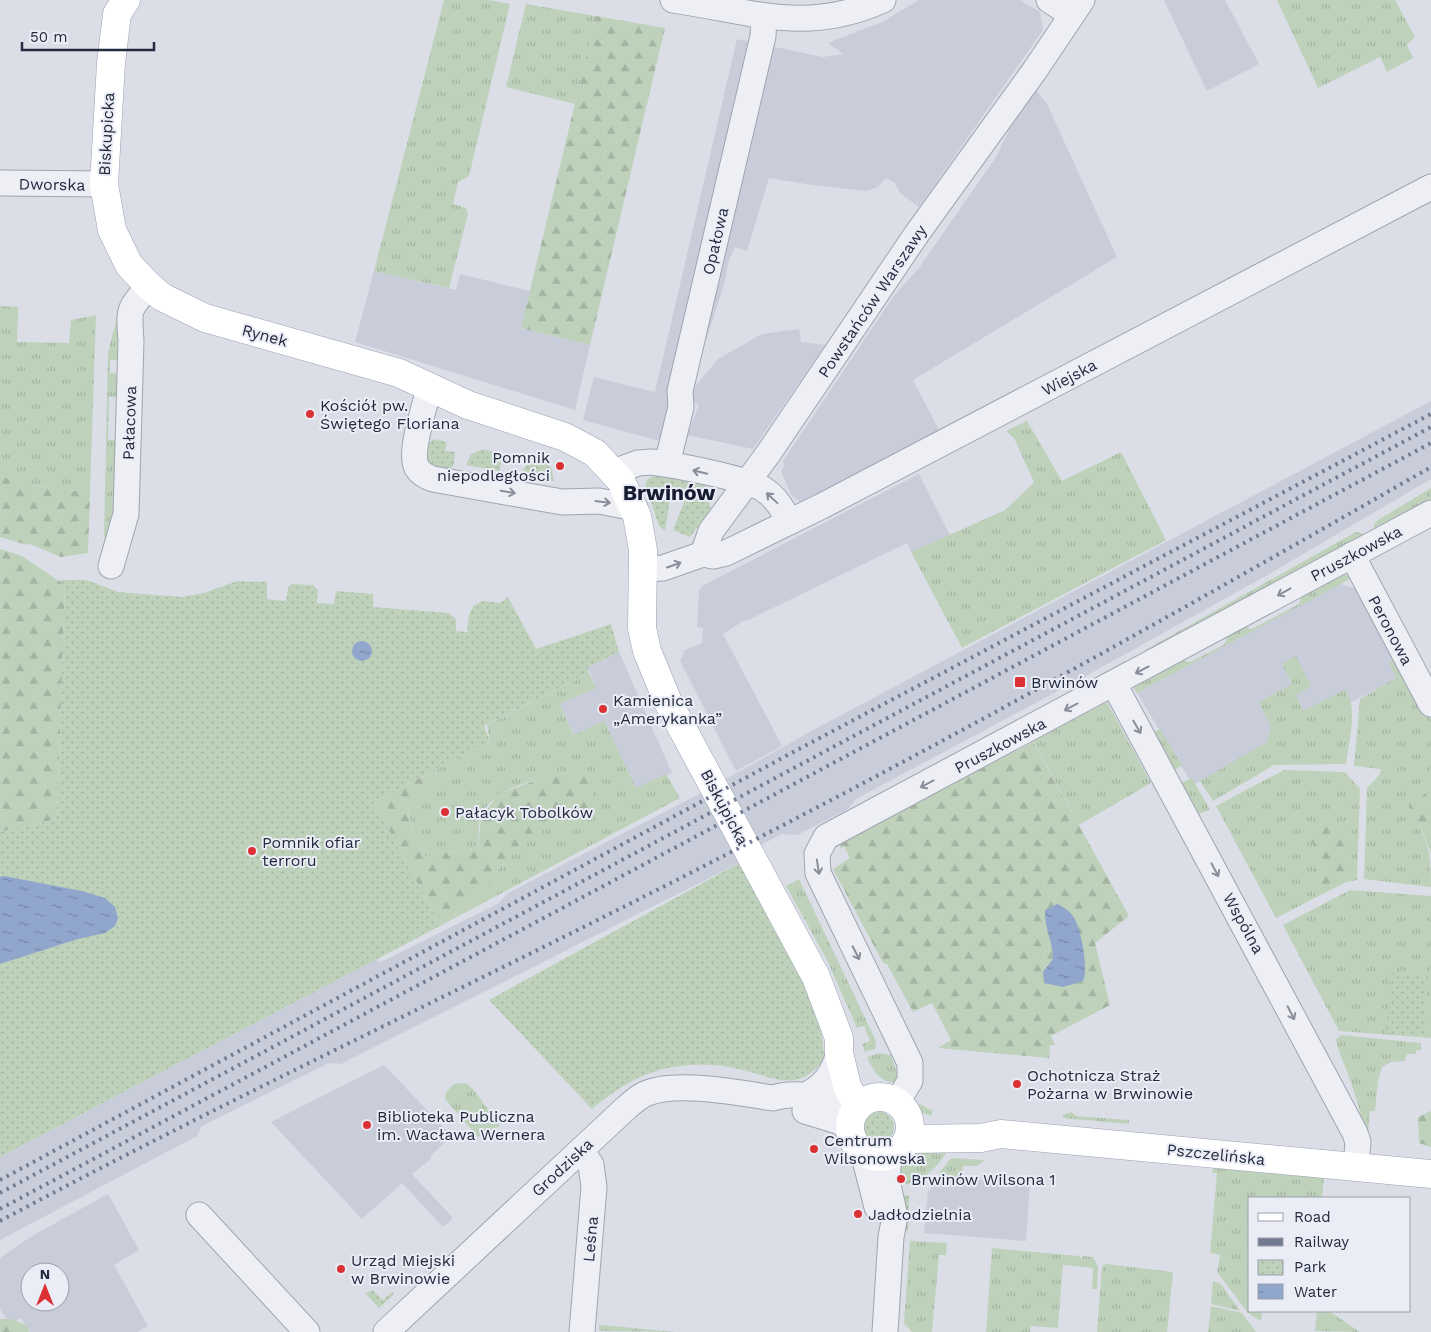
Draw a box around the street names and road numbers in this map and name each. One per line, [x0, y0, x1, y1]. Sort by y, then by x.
street label: Biskupicka [95, 92, 118, 176]
street label: Dworska [18, 174, 86, 195]
street label: Opałowa [699, 206, 732, 277]
street label: Powstańców Warszawy [814, 221, 931, 381]
street label: Rynek [240, 320, 290, 351]
street label: Wiejska [1038, 355, 1100, 400]
street label: Pałacowa [119, 386, 140, 461]
street label: Pruszkowska [1307, 521, 1405, 586]
street label: Peronowa [1364, 592, 1417, 668]
street label: Pruszkowska [951, 713, 1049, 778]
street label: Biskupicka [697, 766, 752, 848]
street label: Wspólna [1219, 889, 1268, 957]
street label: Grodziska [528, 1134, 597, 1200]
street label: Pszczelińska [1166, 1140, 1266, 1169]
street label: Leśna [579, 1215, 602, 1263]

